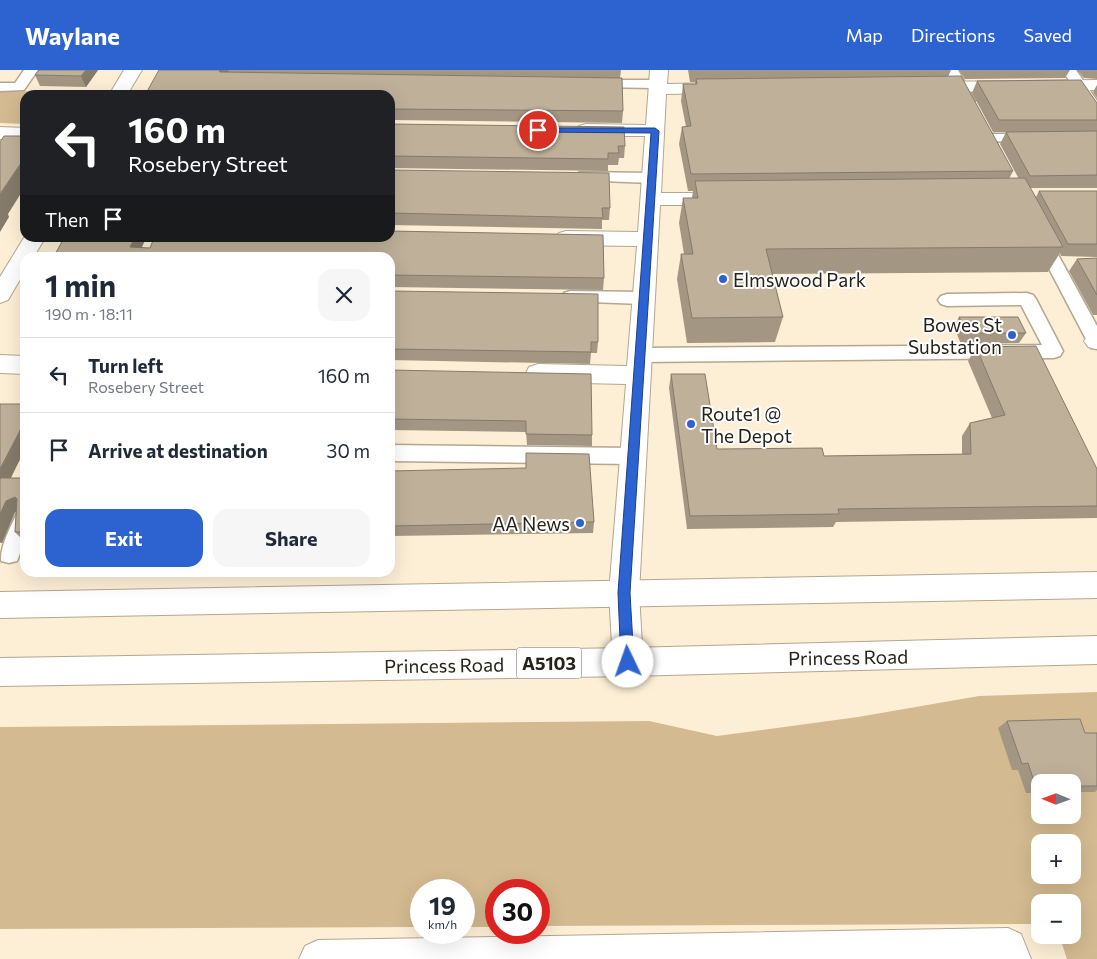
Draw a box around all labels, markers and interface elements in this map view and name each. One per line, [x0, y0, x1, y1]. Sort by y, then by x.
text: Waylane [25, 21, 120, 50]
text: Map [846, 24, 883, 46]
text: Directions [911, 24, 995, 46]
text: Saved [1023, 24, 1072, 46]
text: 160 m [128, 107, 226, 150]
pin [517, 109, 559, 151]
icon: left [45, 110, 110, 175]
icon: arrive [524, 116, 552, 144]
text: Rosebery Street [128, 150, 288, 177]
icon: arrive [99, 205, 127, 233]
text: Then [45, 208, 89, 231]
text: 1 min [45, 266, 116, 303]
place label: Elmswood Park [733, 268, 866, 291]
button: close [318, 269, 370, 321]
marker: Elmswood Park [717, 273, 729, 285]
text: 190 m · 18:11 [45, 304, 133, 323]
place label: Bowes St Substation [908, 313, 1002, 358]
marker: Bowes St Substation [1006, 329, 1018, 341]
text: Turn left [88, 354, 163, 377]
icon: left [45, 361, 73, 389]
text: 160 m [318, 364, 370, 387]
text: Rosebery Street [88, 377, 204, 396]
place label: Route1 @ The Depot [701, 402, 792, 447]
marker: Route1 @ The Depot [685, 418, 697, 430]
icon: arrive [45, 436, 73, 464]
text: Arrive at destination [88, 439, 268, 462]
text: 30 m [327, 439, 370, 462]
button: Exit [45, 509, 203, 567]
button: Share [213, 509, 370, 567]
place label: AA News [492, 512, 570, 535]
marker: AA News [574, 517, 586, 529]
position arrow [601, 635, 653, 687]
street label: Princess Road [788, 644, 908, 670]
road number: A5103 [516, 648, 582, 678]
street label: Princess Road [384, 652, 504, 678]
north arrow [1031, 774, 1081, 824]
map controls [1031, 774, 1081, 944]
button: + [1031, 834, 1081, 884]
speed limit sign: 30 [485, 879, 550, 944]
text: 19 [429, 890, 456, 920]
button: − [1031, 894, 1081, 944]
text: km/h [428, 917, 457, 931]

